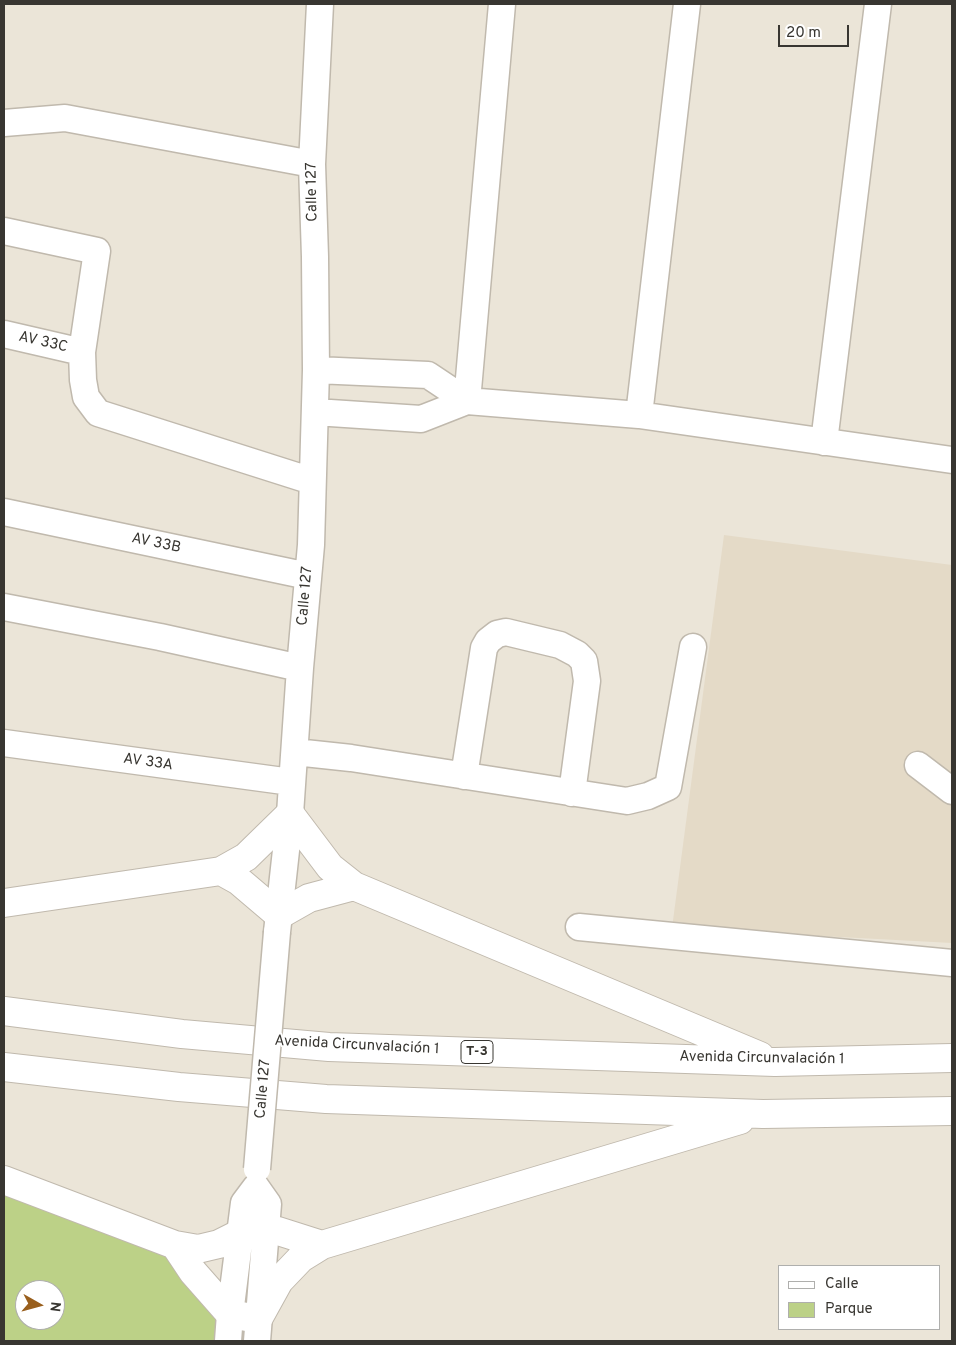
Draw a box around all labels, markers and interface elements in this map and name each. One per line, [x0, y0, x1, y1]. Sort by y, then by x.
scale bar [781, 15, 852, 47]
text: 20 m [786, 24, 821, 43]
street label: Calle 127 [303, 162, 323, 222]
street label: AV 33C [17, 329, 69, 357]
street label: AV 33B [130, 530, 182, 558]
street label: Calle 127 [294, 566, 318, 626]
street label: AV 33A [122, 751, 174, 775]
street label: Avenida Circunvalación 1 [274, 1033, 440, 1059]
road number: T-3 [461, 1040, 493, 1064]
street label: Avenida Circunvalación 1 [679, 1049, 845, 1069]
street label: Calle 127 [252, 1059, 276, 1119]
legend [778, 1265, 941, 1330]
text: Calle [825, 1275, 859, 1294]
north arrow [15, 1280, 65, 1330]
text: Parque [825, 1300, 873, 1319]
text: N [45, 1301, 63, 1313]

